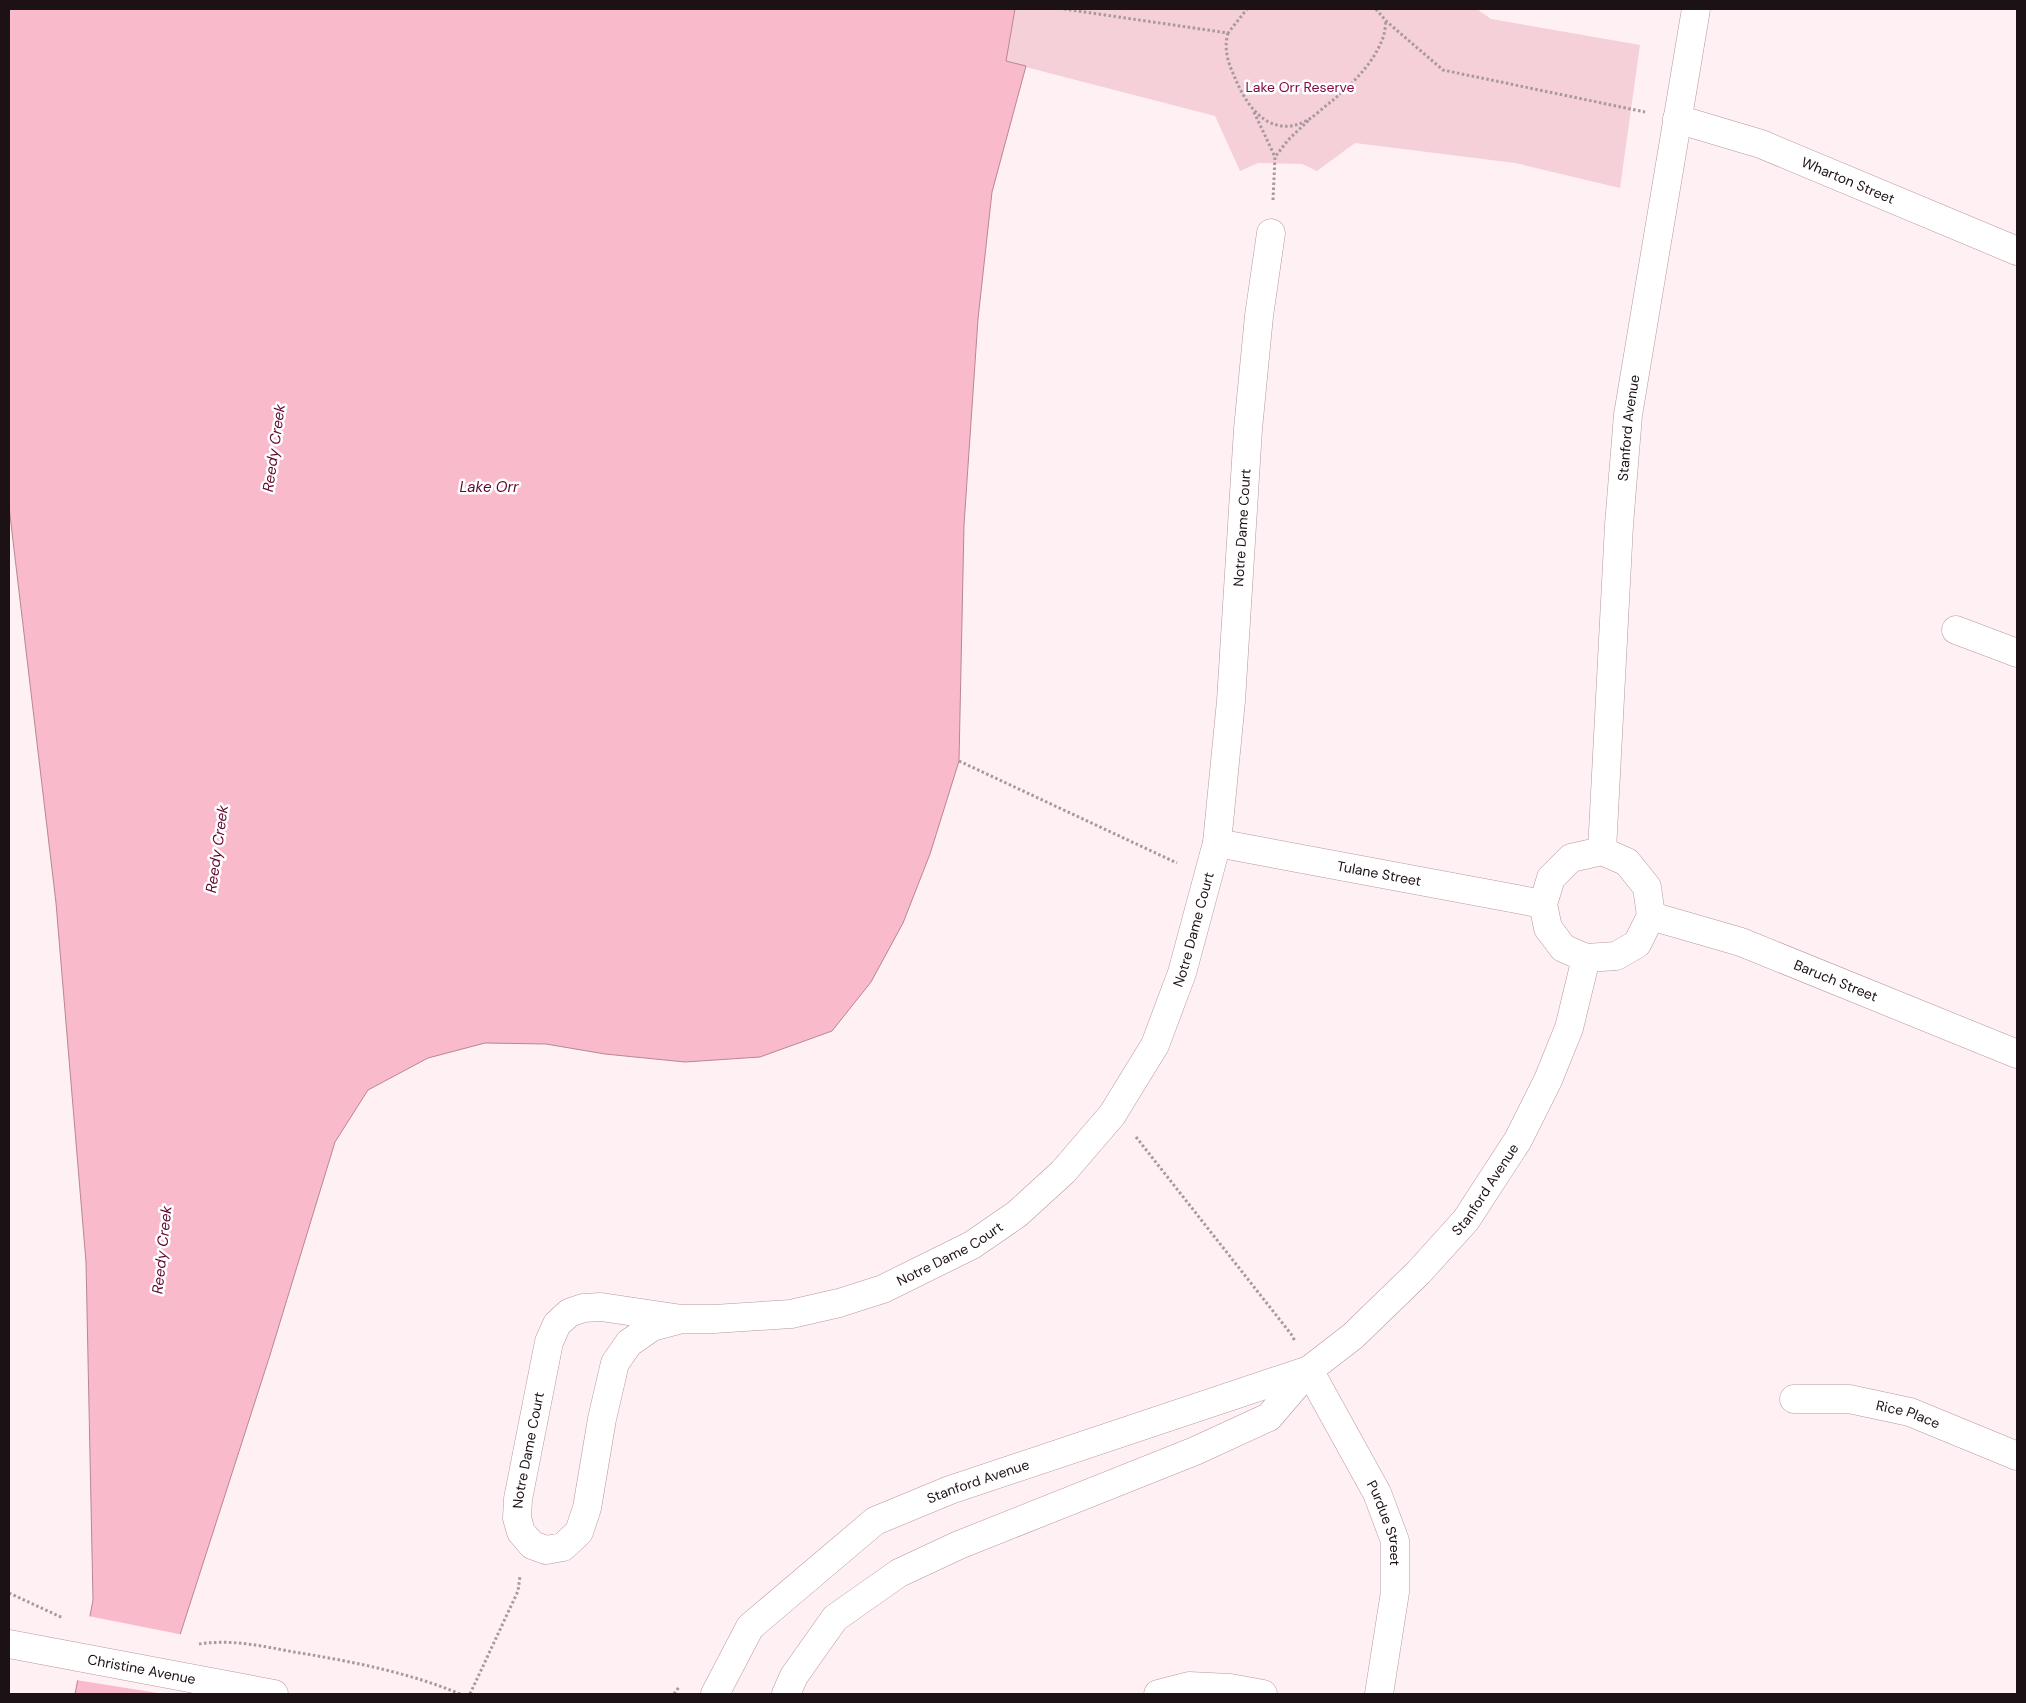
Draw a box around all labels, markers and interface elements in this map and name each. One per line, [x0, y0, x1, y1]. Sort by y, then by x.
park label: Lake Orr Reserve [1245, 78, 1355, 96]
street label: Wharton Street [1799, 153, 1897, 208]
street label: Stanford Avenue [1614, 373, 1644, 482]
water label: Reedy Creek [258, 402, 290, 493]
street label: Notre Dame Court [1229, 468, 1255, 587]
water label: Lake Orr [459, 477, 519, 497]
water label: Reedy Creek [201, 803, 233, 894]
street label: Tulane Street [1336, 857, 1423, 890]
street label: Notre Dame Court [1169, 870, 1218, 989]
street label: Baruch Street [1791, 955, 1880, 1006]
street label: Stanford Avenue [1448, 1140, 1522, 1239]
water label: Reedy Creek [147, 1205, 177, 1295]
street label: Notre Dame Court [894, 1218, 1006, 1290]
street label: Notre Dame Court [509, 1390, 548, 1509]
street label: Rice Place [1874, 1396, 1943, 1432]
street label: Stanford Avenue [924, 1455, 1032, 1508]
street label: Purdue Street [1363, 1477, 1404, 1566]
street label: Christine Avenue [86, 1650, 197, 1688]

